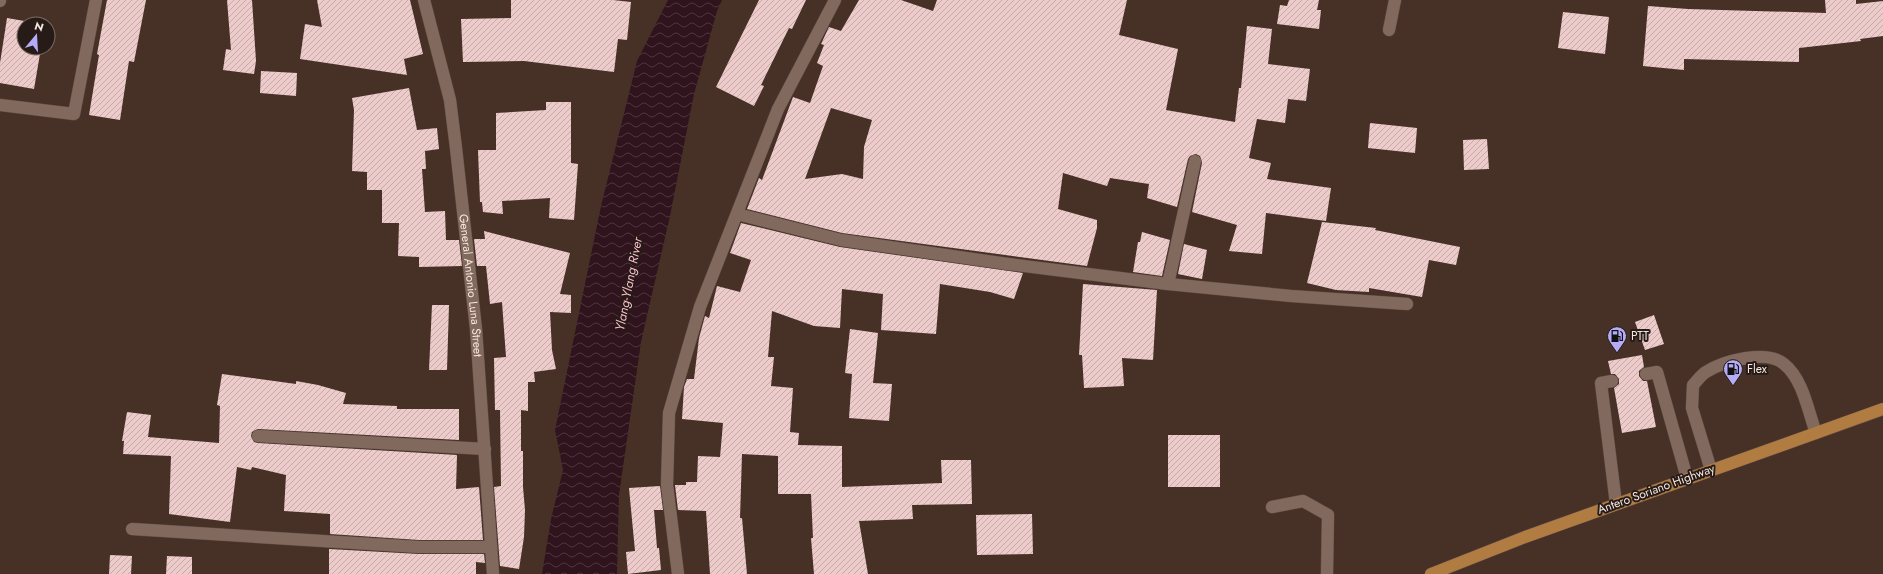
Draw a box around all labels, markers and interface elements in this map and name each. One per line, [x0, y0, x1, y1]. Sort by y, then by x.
north arrow [16, 16, 56, 56]
text: N [32, 18, 46, 35]
street label: General Antonio Luna Street [454, 213, 487, 358]
water label: Ylang-Ylang River [610, 235, 647, 333]
fuel station icon: PTT [1606, 325, 1628, 353]
place label: PTT [1631, 327, 1649, 345]
fuel station icon: Flex [1722, 358, 1744, 386]
place label: Flex [1747, 360, 1768, 378]
street label: Antero Soriano Highway [1595, 459, 1718, 519]

